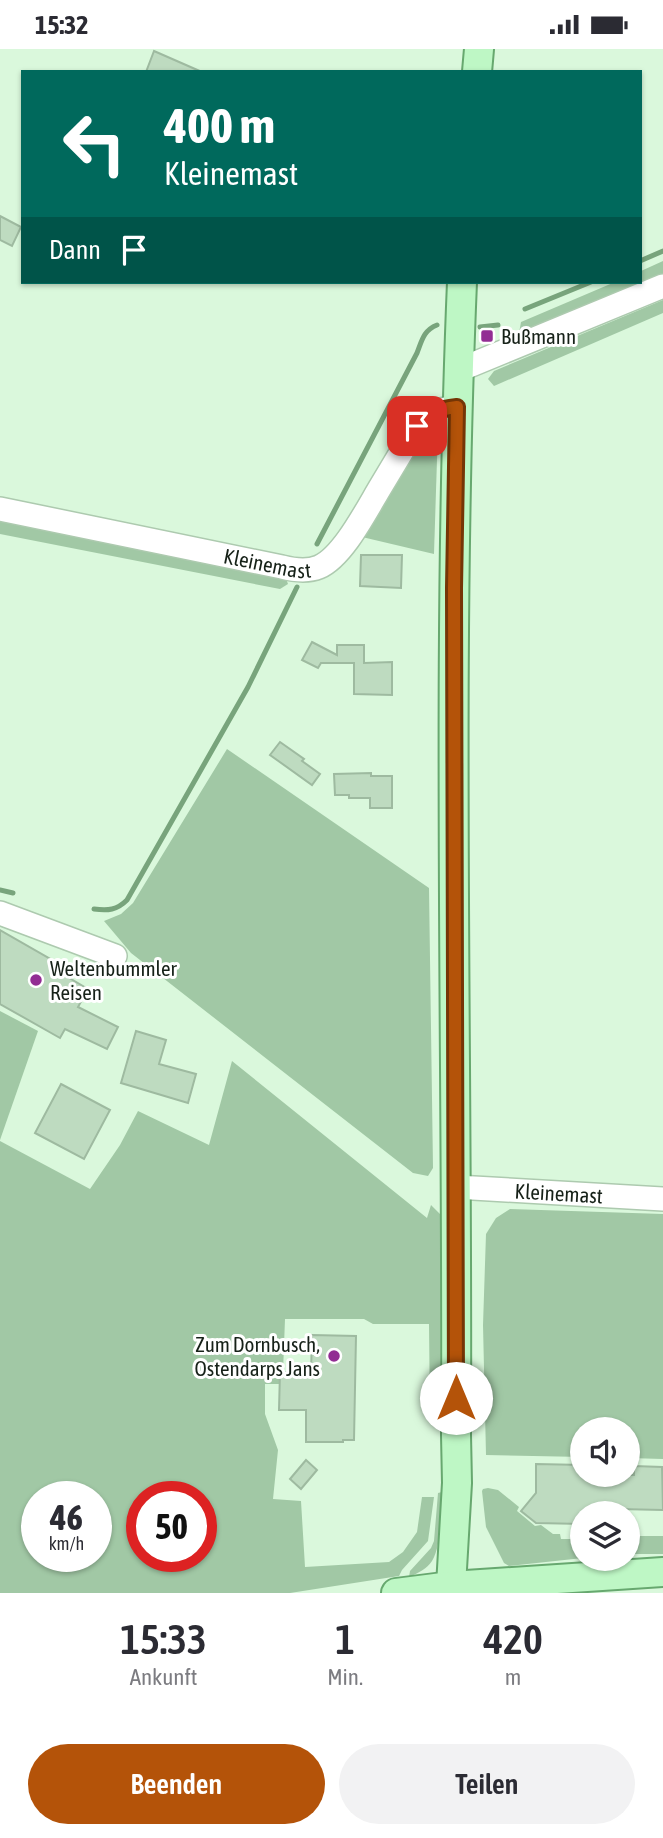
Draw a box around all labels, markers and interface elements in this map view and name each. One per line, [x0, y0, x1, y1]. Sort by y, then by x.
text: 15:32 [35, 10, 89, 40]
text: 400 m [164, 97, 275, 153]
icon: left [49, 98, 140, 189]
text: Kleinemast [164, 155, 298, 192]
icon: arrive [115, 231, 153, 269]
text: Dann [49, 235, 101, 265]
place label: Bußmann [501, 324, 576, 348]
marker: Bußmann [479, 328, 495, 344]
pin [387, 396, 447, 456]
icon: arrive [398, 407, 436, 445]
street label: Kleinemast [222, 543, 312, 582]
place label: Weltenbummler Reisen [50, 956, 177, 1004]
marker: Weltenbummler Reisen [28, 972, 44, 988]
street label: Kleinemast [514, 1178, 604, 1207]
place label: Zum Dornbusch, Ostendarps Jans [195, 1332, 320, 1380]
marker: Zum Dornbusch, Ostendarps Jans [326, 1348, 342, 1364]
position arrow [419, 1361, 493, 1435]
map controls [570, 1417, 640, 1571]
button: sound [570, 1417, 640, 1487]
speed limit sign: 50 [126, 1481, 217, 1572]
text: 46 [50, 1497, 83, 1537]
button: layers [570, 1501, 640, 1571]
text: km/h [49, 1533, 84, 1554]
text: 15:33 [120, 1615, 207, 1663]
text: 1 [335, 1615, 355, 1663]
text: 420 [483, 1615, 543, 1663]
text: Ankunft [130, 1664, 197, 1690]
text: Min. [327, 1664, 363, 1690]
text: m [505, 1664, 521, 1690]
button: Beenden [28, 1744, 325, 1824]
button: Teilen [339, 1744, 635, 1824]

